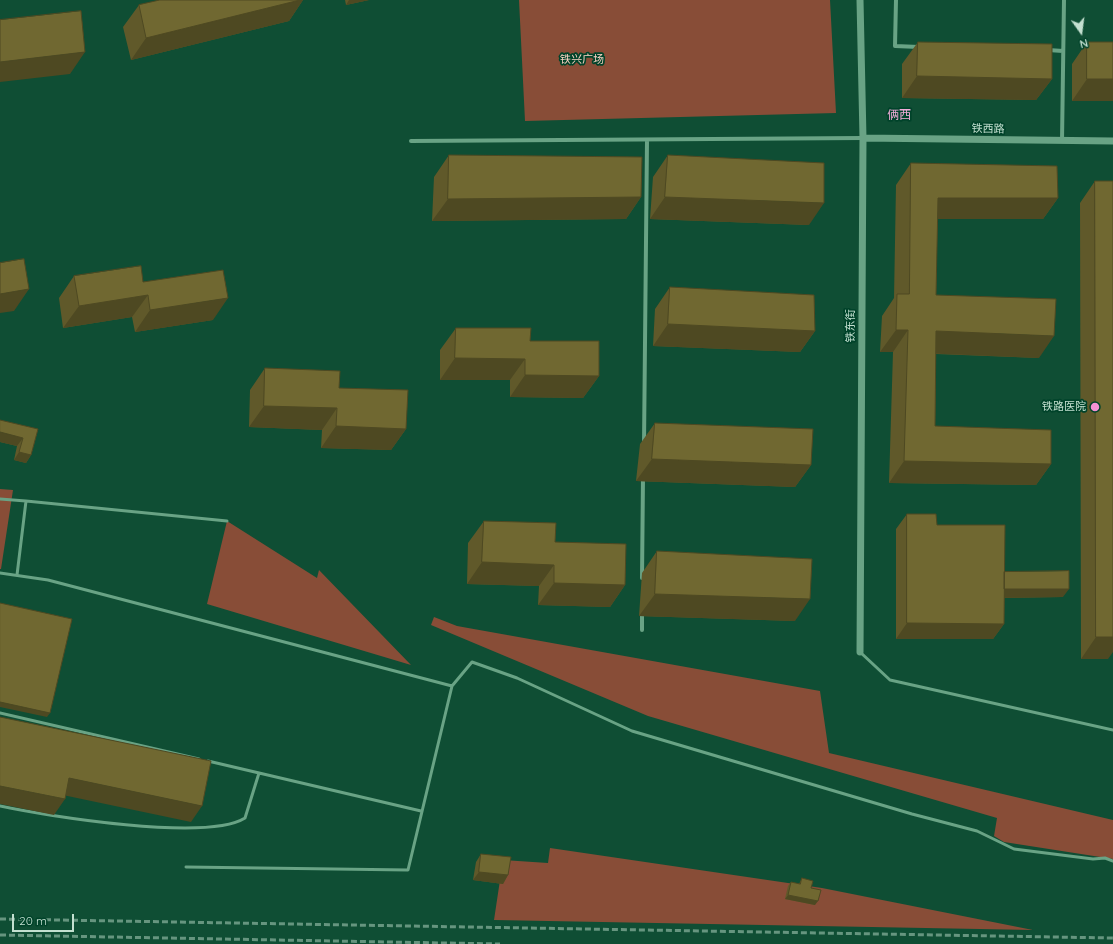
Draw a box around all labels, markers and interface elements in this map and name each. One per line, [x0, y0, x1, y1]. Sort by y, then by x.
north arrow [1061, 12, 1101, 52]
text: N [1078, 36, 1090, 51]
park label: 铁兴广场 [560, 53, 604, 67]
district label: 俩西 [887, 108, 911, 122]
street label: 铁西路 [971, 122, 1005, 136]
street label: 铁东街 [844, 310, 858, 342]
place label: 铁路医院 [1042, 400, 1086, 414]
marker: 铁路医院 [1089, 401, 1101, 413]
scale bar [14, 906, 76, 932]
text: 20 m [19, 913, 47, 928]

